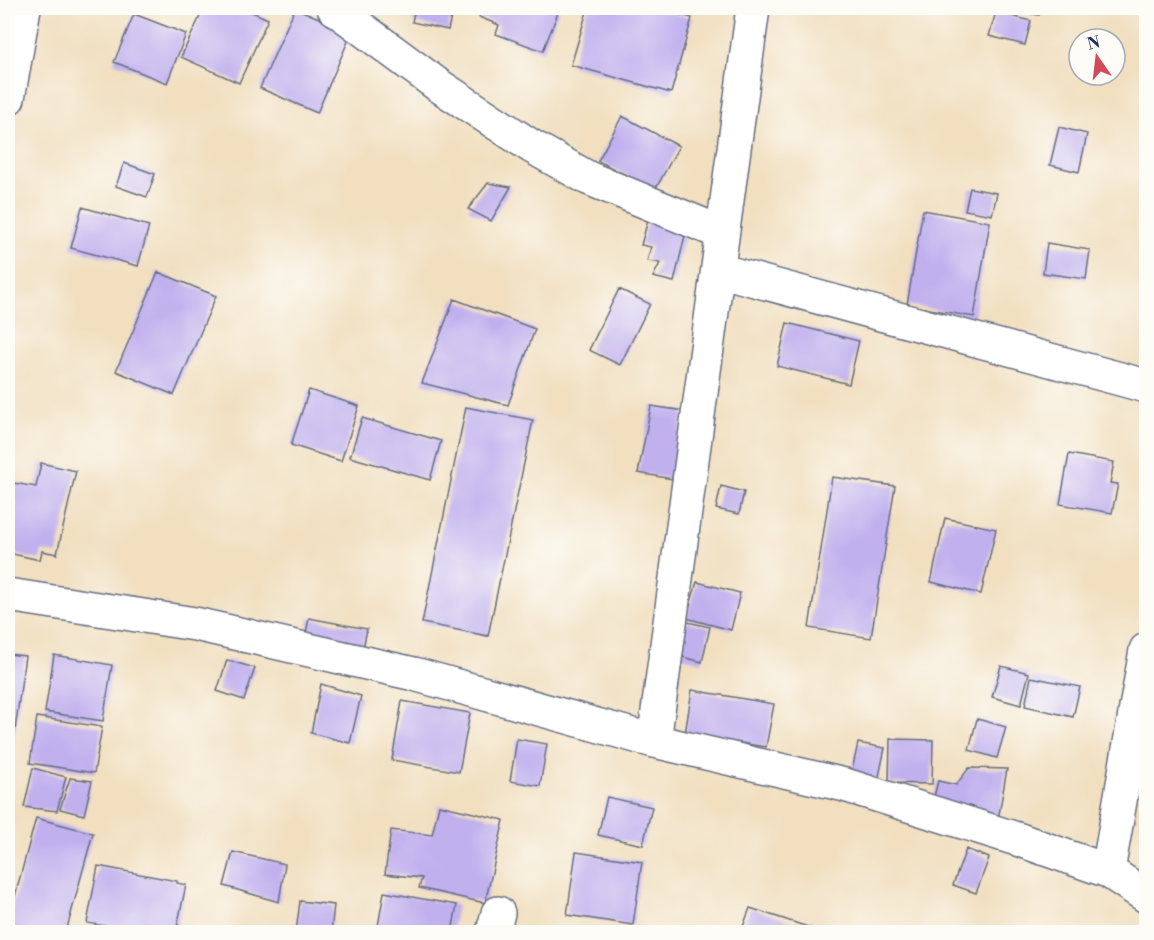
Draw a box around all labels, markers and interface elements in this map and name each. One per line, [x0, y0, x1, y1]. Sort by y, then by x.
north arrow [1067, 27, 1127, 87]
text: N [1085, 32, 1103, 55]

